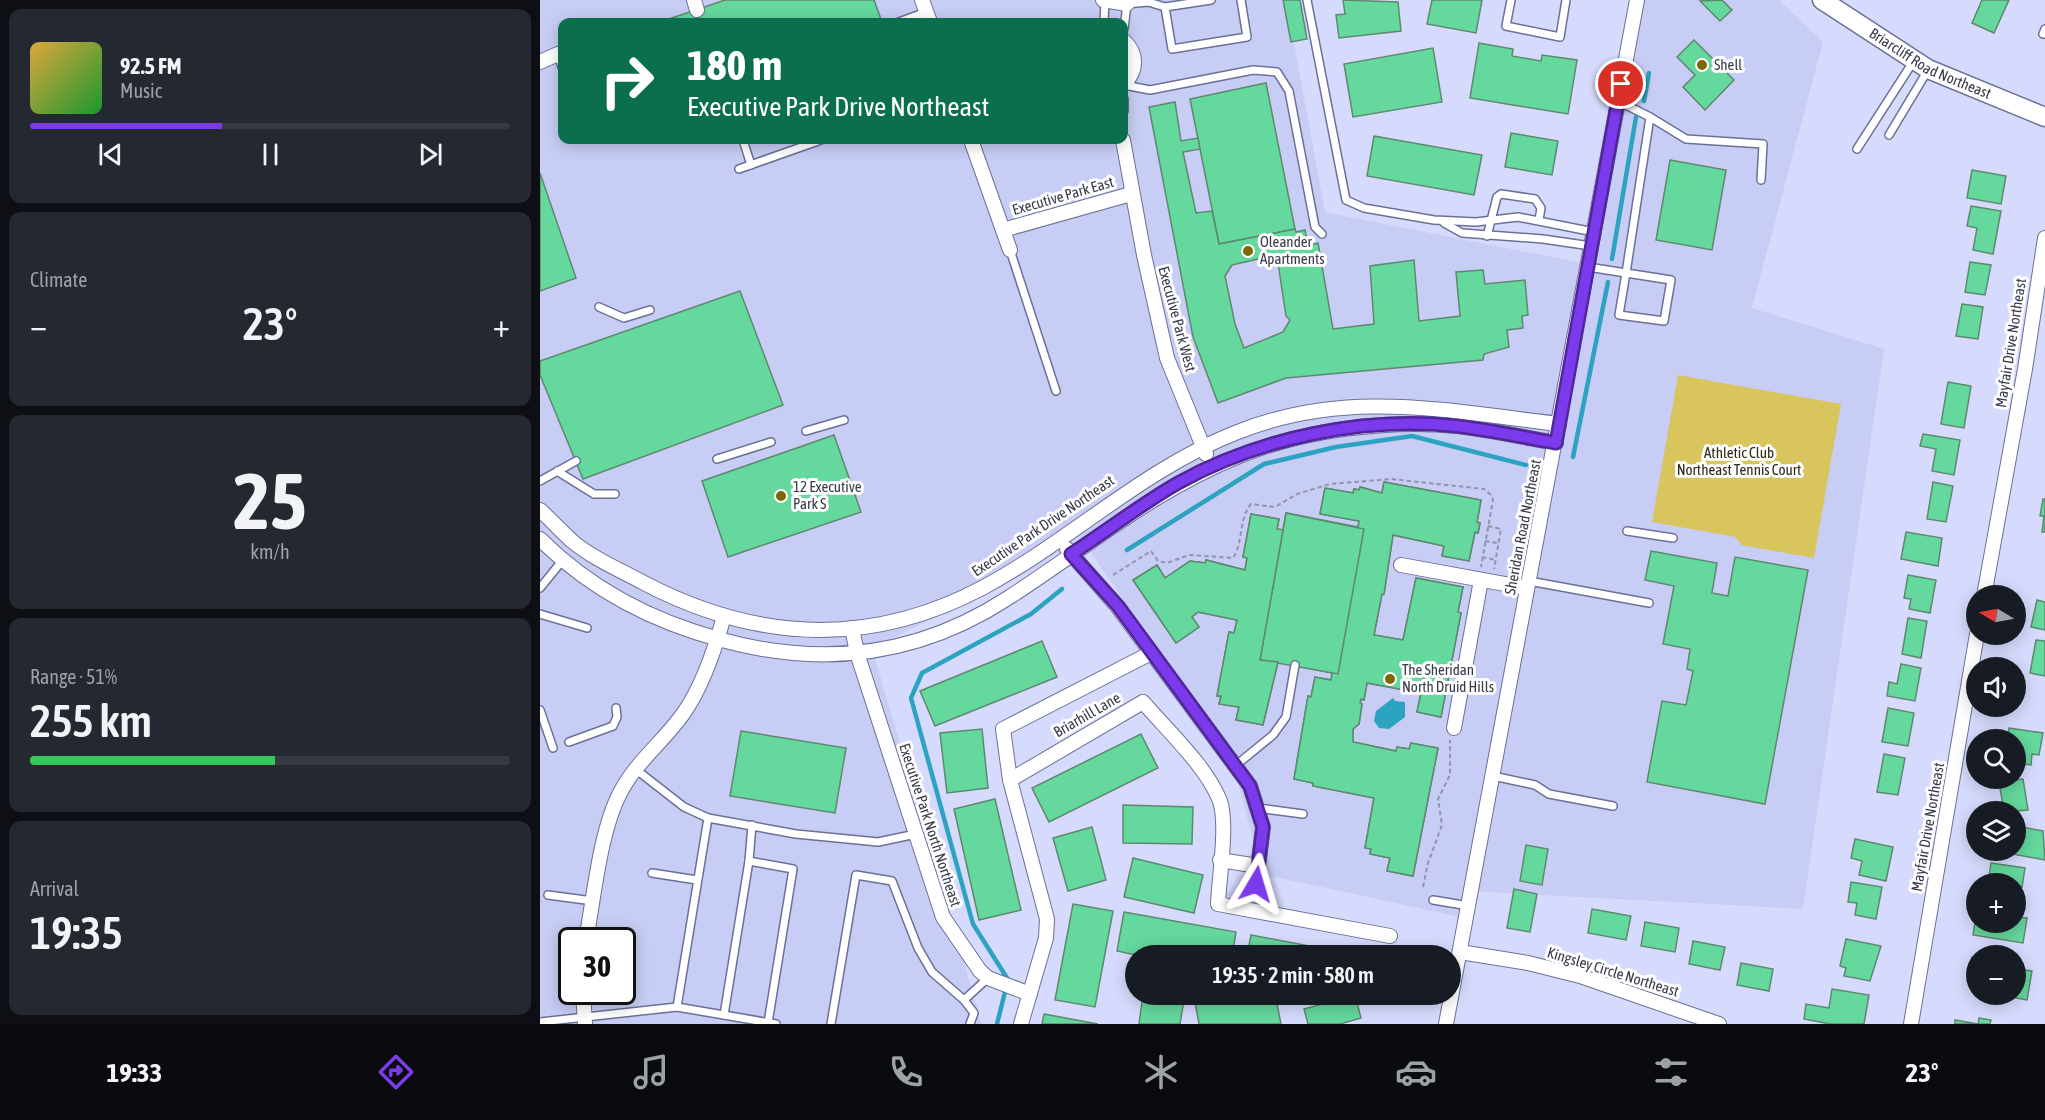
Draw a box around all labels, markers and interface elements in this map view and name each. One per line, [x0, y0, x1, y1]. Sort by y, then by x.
street label: Briarcliff Road Northeast [1866, 24, 1994, 102]
text: 180 m [687, 41, 782, 89]
icon: right [588, 42, 666, 120]
text: 92.5 FM [120, 53, 182, 79]
place label: Shell [1714, 56, 1742, 73]
pin [1595, 58, 1646, 109]
marker: Shell [1695, 58, 1709, 72]
icon: arrive [1604, 67, 1637, 100]
text: Music [120, 79, 162, 102]
text: Executive Park Drive Northeast [687, 91, 989, 122]
icon: previous [94, 138, 127, 171]
icon: pause [254, 138, 287, 171]
icon: next [414, 138, 447, 171]
street label: Executive Park East [1010, 173, 1115, 218]
place label: Oleander Apartments [1260, 233, 1325, 267]
marker: Oleander Apartments [1241, 244, 1255, 258]
street label: Executive Park West [1155, 264, 1200, 373]
text: Climate [30, 268, 87, 291]
street label: Mayfair Drive Northeast [1992, 277, 2029, 409]
text: 23° [243, 298, 297, 350]
text: − [30, 306, 47, 344]
text: + [493, 306, 510, 344]
park label: Athletic Club Northeast Tennis Court [1677, 444, 1801, 478]
text: 25 [233, 456, 307, 546]
street label: Sheridan Road Northeast [1501, 458, 1544, 596]
street label: Executive Park Drive Northeast [968, 472, 1117, 580]
place label: 12 Executive Park S [793, 478, 862, 512]
marker: 12 Executive Park S [774, 489, 788, 503]
text: km/h [250, 540, 290, 563]
north arrow [1966, 585, 2026, 645]
map controls [1966, 585, 2026, 1005]
button: sound [1966, 657, 2026, 717]
place label: The Sheridan North Druid Hills [1402, 661, 1494, 695]
text: Range · 51% [30, 665, 117, 688]
marker: The Sheridan North Druid Hills [1383, 672, 1397, 686]
street label: Briarhill Lane [1050, 689, 1123, 740]
text: 255 km [30, 695, 152, 747]
button: search [1966, 729, 2026, 789]
street label: Executive Park North Northeast [896, 741, 965, 909]
street label: Mayfair Drive Northeast [1908, 761, 1947, 893]
button: layers [1966, 801, 2026, 861]
position arrow [1224, 852, 1288, 916]
button: + [1966, 873, 2026, 933]
text: Arrival [30, 877, 79, 900]
text: 19:35 [30, 907, 123, 959]
speed limit sign: 30 [558, 927, 636, 1005]
street label: Kingsley Circle Northeast [1545, 943, 1681, 1000]
button: − [1966, 945, 2026, 1005]
text: 19:35 · 2 min · 580 m [1212, 962, 1374, 988]
icon: directions [375, 1051, 417, 1093]
icon: music [630, 1051, 672, 1093]
icon: phone [885, 1051, 927, 1093]
icon: climate [1140, 1051, 1182, 1093]
icon: car [1395, 1051, 1437, 1093]
icon: filters [1650, 1051, 1692, 1093]
text: 19:33 [107, 1057, 162, 1088]
text: 23° [1906, 1057, 1938, 1088]

